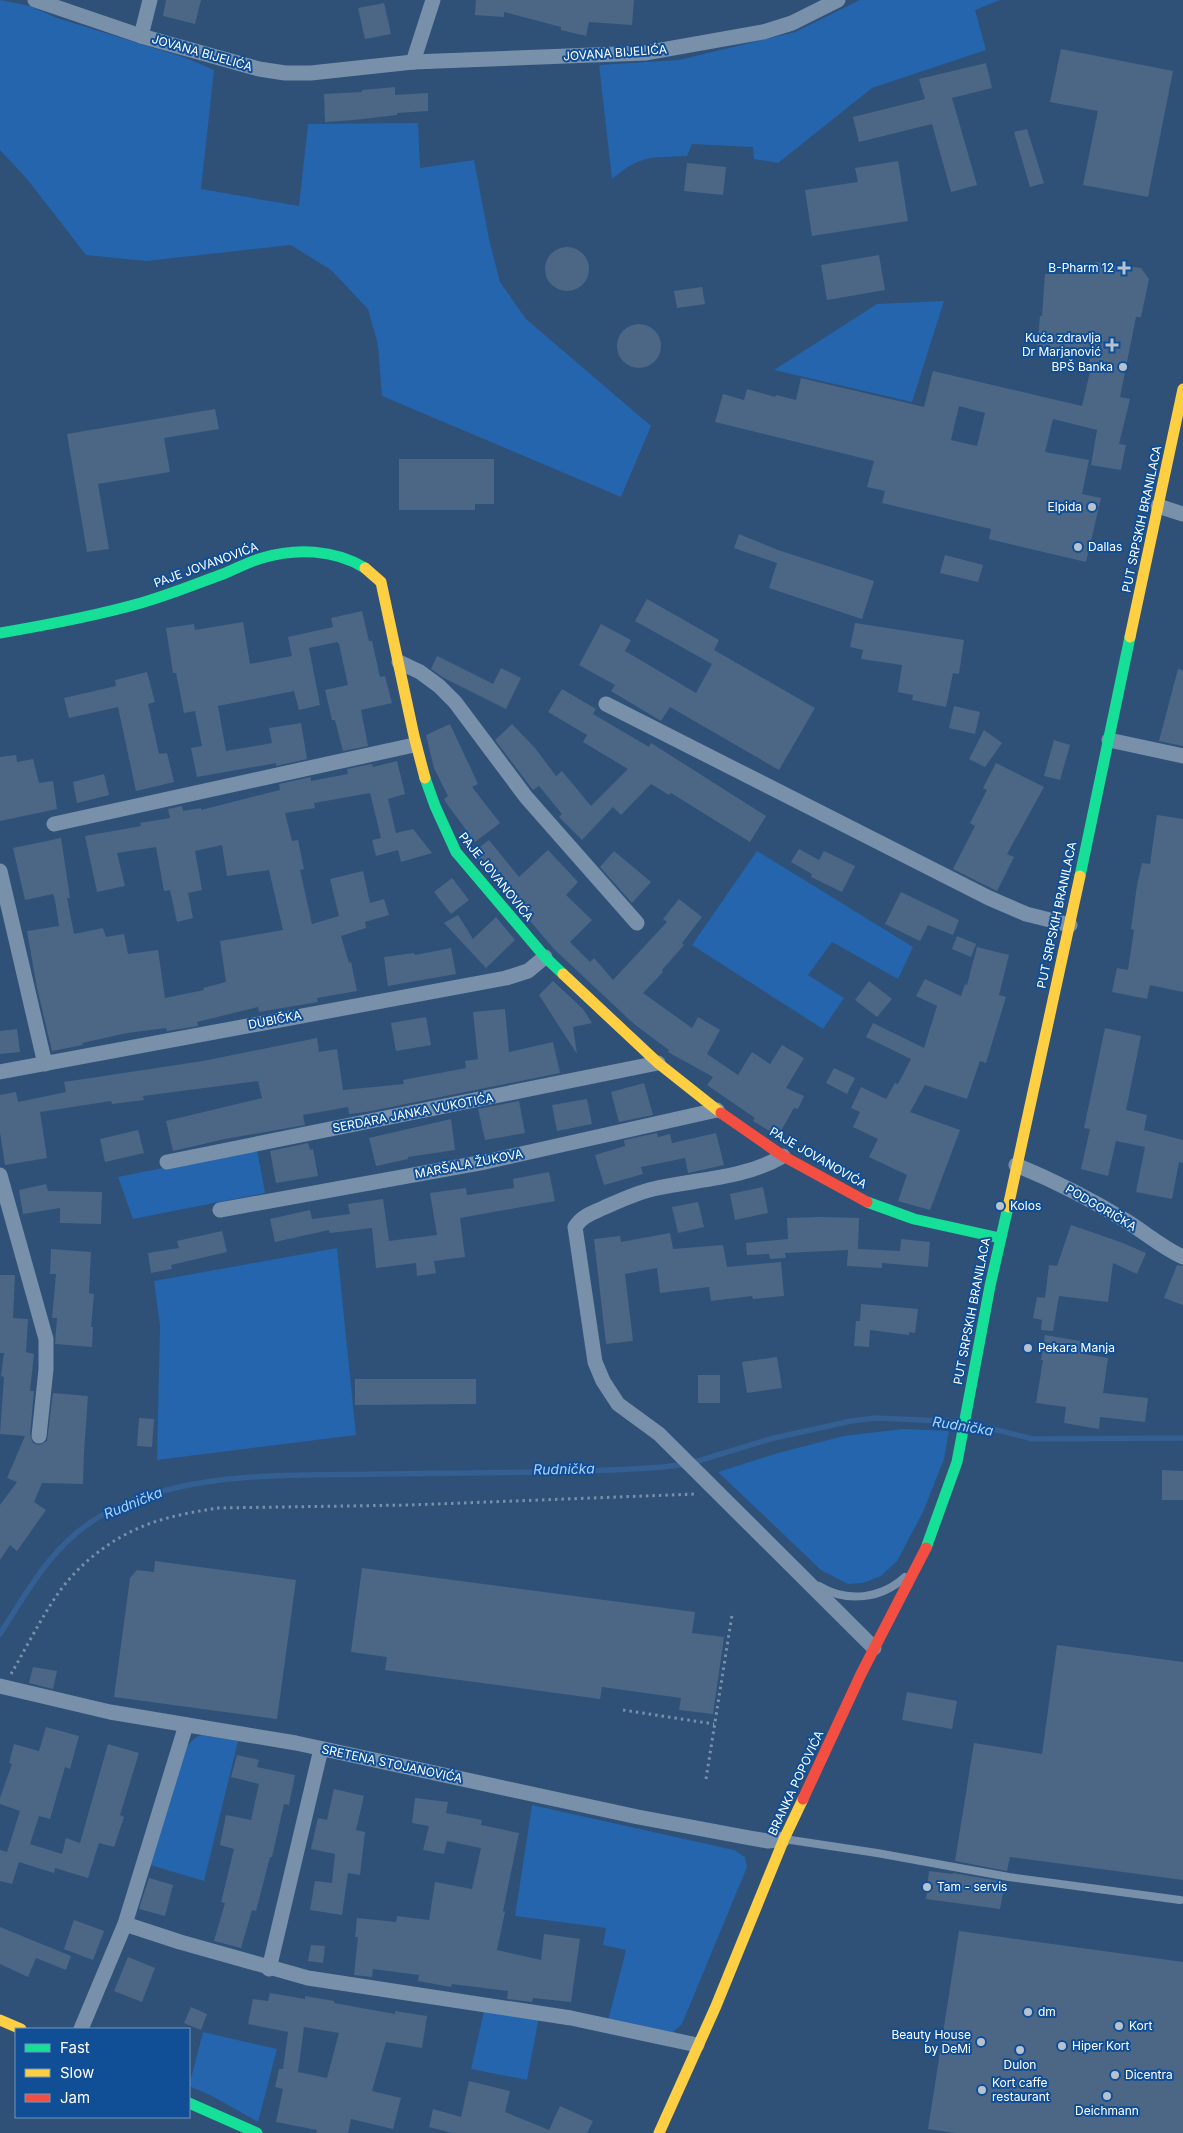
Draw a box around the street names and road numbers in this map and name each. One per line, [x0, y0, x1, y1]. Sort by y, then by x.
street label: JOVANA BIJELIĆA [150, 31, 254, 74]
street label: JOVANA BIJELIĆA [563, 41, 667, 64]
street label: PUT SRPSKIH BRANILACA [1119, 444, 1164, 594]
street label: PAJE JOVANOVIĆA [152, 539, 260, 590]
street label: PAJE JOVANOVIĆA [456, 829, 537, 924]
street label: PUT SRPSKIH BRANILACA [1034, 840, 1079, 990]
street label: DUBIČKA [247, 1007, 303, 1032]
street label: SERDARA JANKA VUKOTIĆA [331, 1090, 495, 1135]
street label: PAJE JOVANOVIĆA [767, 1124, 870, 1192]
street label: MARŠALA ŽUKOVA [414, 1146, 524, 1181]
street label: PODGORIČKA [1063, 1181, 1140, 1234]
street label: PUT SRPSKIH BRANILACA [950, 1236, 993, 1386]
street label: BRANKA POPOVIĆA [765, 1728, 826, 1838]
street label: SRETENA STOJANOVIĆA [320, 1741, 464, 1786]

